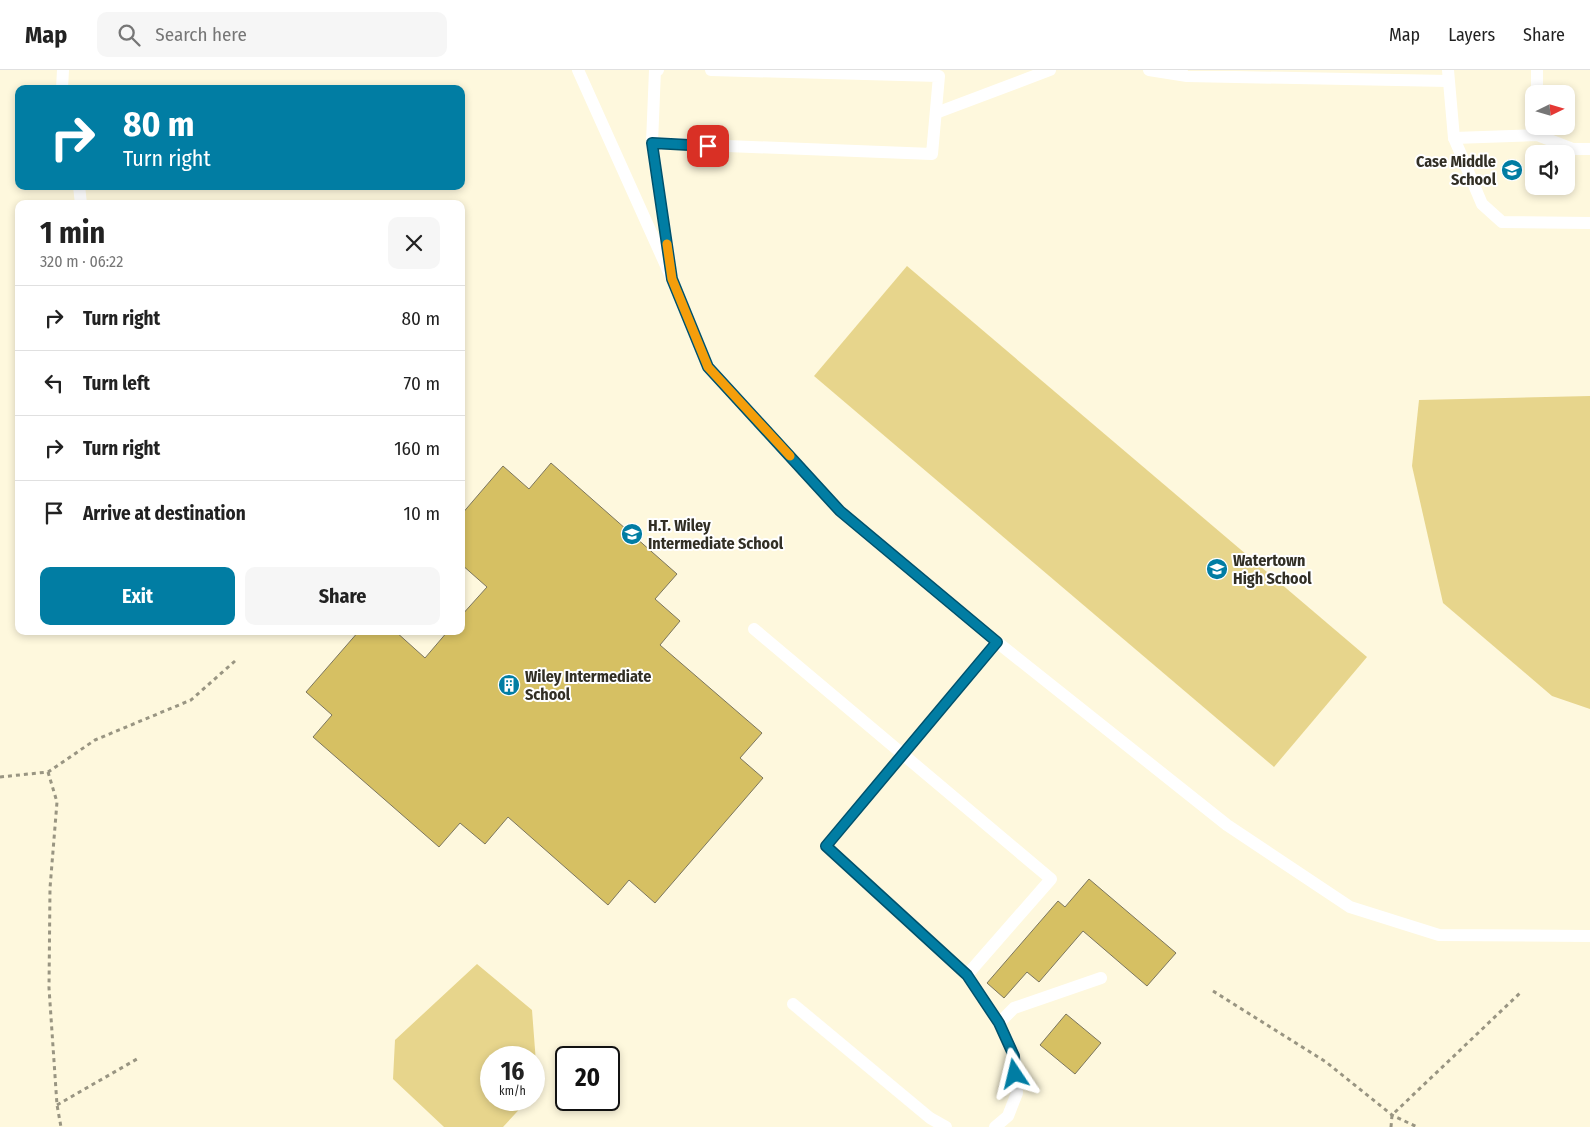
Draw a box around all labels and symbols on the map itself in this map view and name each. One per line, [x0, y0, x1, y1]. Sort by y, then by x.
north arrow [1525, 85, 1575, 135]
pin [687, 125, 729, 167]
place label: Case Middle School [1416, 152, 1497, 189]
school or university icon: Case Middle School [1500, 158, 1524, 182]
place label: H.T. Wiley Intermediate School [648, 516, 784, 553]
school or university icon: H.T. Wiley Intermediate School [620, 522, 644, 546]
place label: Watertown High School [1233, 551, 1312, 588]
school or university icon: Watertown High School [1205, 557, 1229, 581]
place label: Wiley Intermediate School [525, 667, 651, 704]
building icon: Wiley Intermediate School [497, 673, 521, 697]
speed limit sign: 20 [555, 1046, 620, 1111]
position arrow [988, 1047, 1040, 1099]

